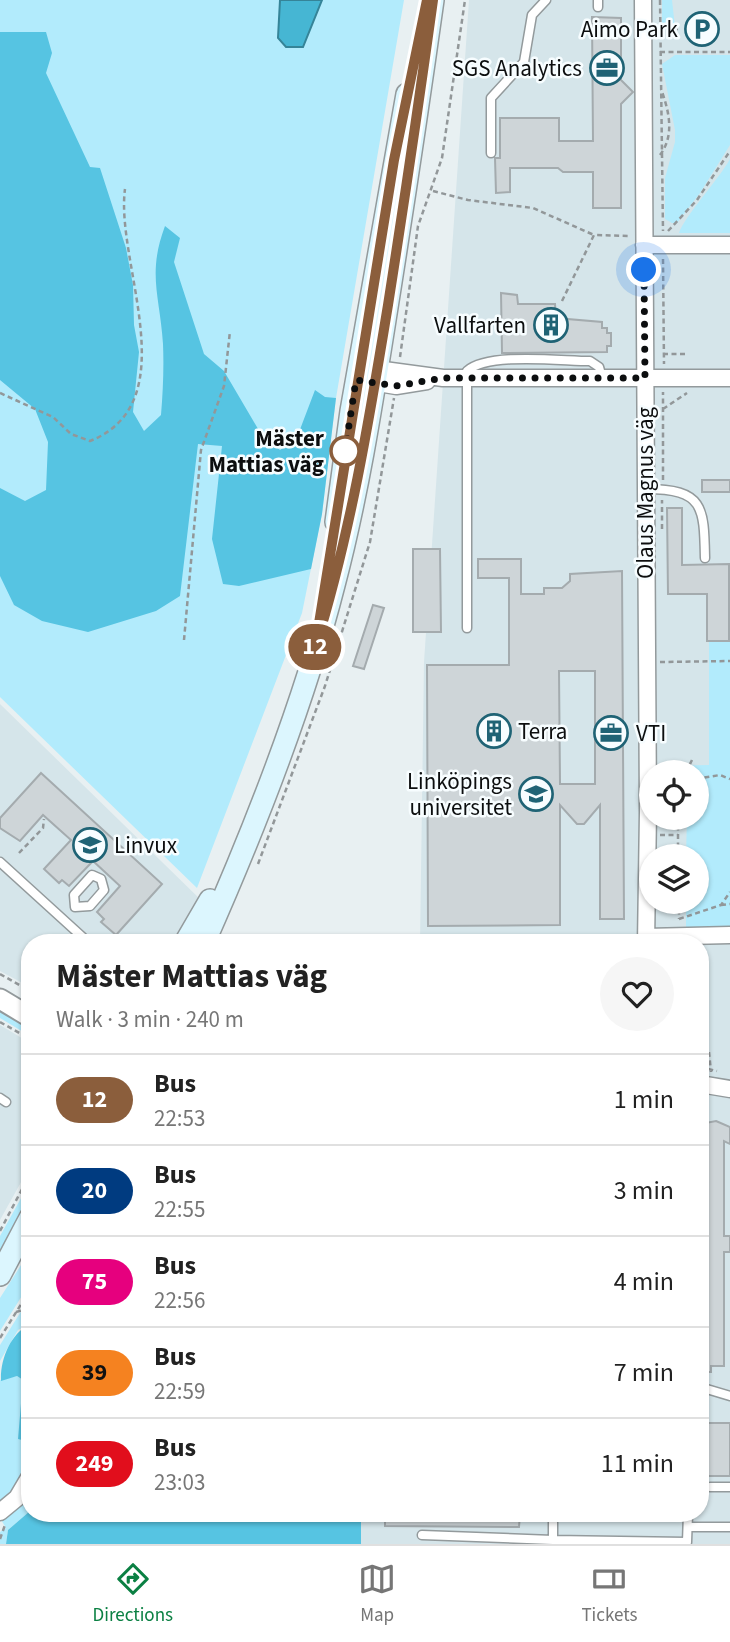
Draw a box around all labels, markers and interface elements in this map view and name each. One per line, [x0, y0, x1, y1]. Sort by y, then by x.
parking icon: Aimo Park [683, 10, 721, 48]
place label: Aimo Park [581, 13, 679, 46]
office icon: SGS Analytics [588, 49, 626, 87]
place label: SGS Analytics [452, 52, 582, 85]
your location [626, 252, 661, 287]
building icon: Vallfarten [532, 306, 570, 344]
place label: Vallfarten [434, 309, 526, 342]
street label: Olaus Magnus väg [629, 407, 662, 579]
place label: Mäster Mattias väg [208, 422, 325, 481]
marker: Mäster Mattias väg [330, 436, 360, 466]
line badge: 12 [284, 624, 346, 670]
text: 12 [302, 629, 328, 664]
building icon: Terra [475, 712, 513, 750]
office icon: VTI [592, 714, 630, 752]
place label: Terra [518, 715, 567, 748]
place label: VTI [636, 717, 666, 750]
map controls [639, 760, 709, 914]
button: locate [639, 760, 709, 830]
place label: Linköpings universitet [407, 765, 512, 824]
school or university icon: Linköpings universitet [517, 775, 555, 813]
school or university icon: Linvux [71, 826, 109, 864]
place label: Linvux [114, 829, 177, 862]
button: layers [639, 844, 709, 914]
text: Mäster Mattias väg [56, 953, 327, 1000]
button: heart [600, 957, 674, 1031]
text: Walk · 3 min · 240 m [56, 1003, 244, 1036]
text: Bus [154, 1065, 196, 1102]
text: 1 min [614, 1081, 674, 1118]
text: 12 [82, 1082, 107, 1117]
text: 22:53 [154, 1102, 205, 1135]
text: Bus [154, 1156, 196, 1193]
text: 3 min [614, 1172, 674, 1209]
text: 20 [82, 1173, 107, 1208]
text: 22:55 [154, 1193, 205, 1226]
text: Bus [154, 1247, 196, 1284]
text: 4 min [614, 1263, 674, 1300]
text: 75 [82, 1264, 107, 1299]
text: 22:56 [154, 1284, 205, 1317]
text: Bus [154, 1338, 196, 1375]
text: 7 min [614, 1354, 674, 1391]
text: 39 [82, 1355, 107, 1390]
text: 22:59 [154, 1375, 205, 1408]
text: Bus [154, 1429, 196, 1466]
text: 11 min [601, 1445, 674, 1482]
text: 249 [75, 1446, 114, 1481]
text: 23:03 [154, 1466, 205, 1499]
tab: Directions [93, 1560, 173, 1629]
tab: Map [358, 1560, 396, 1629]
tab: Tickets [581, 1560, 637, 1629]

